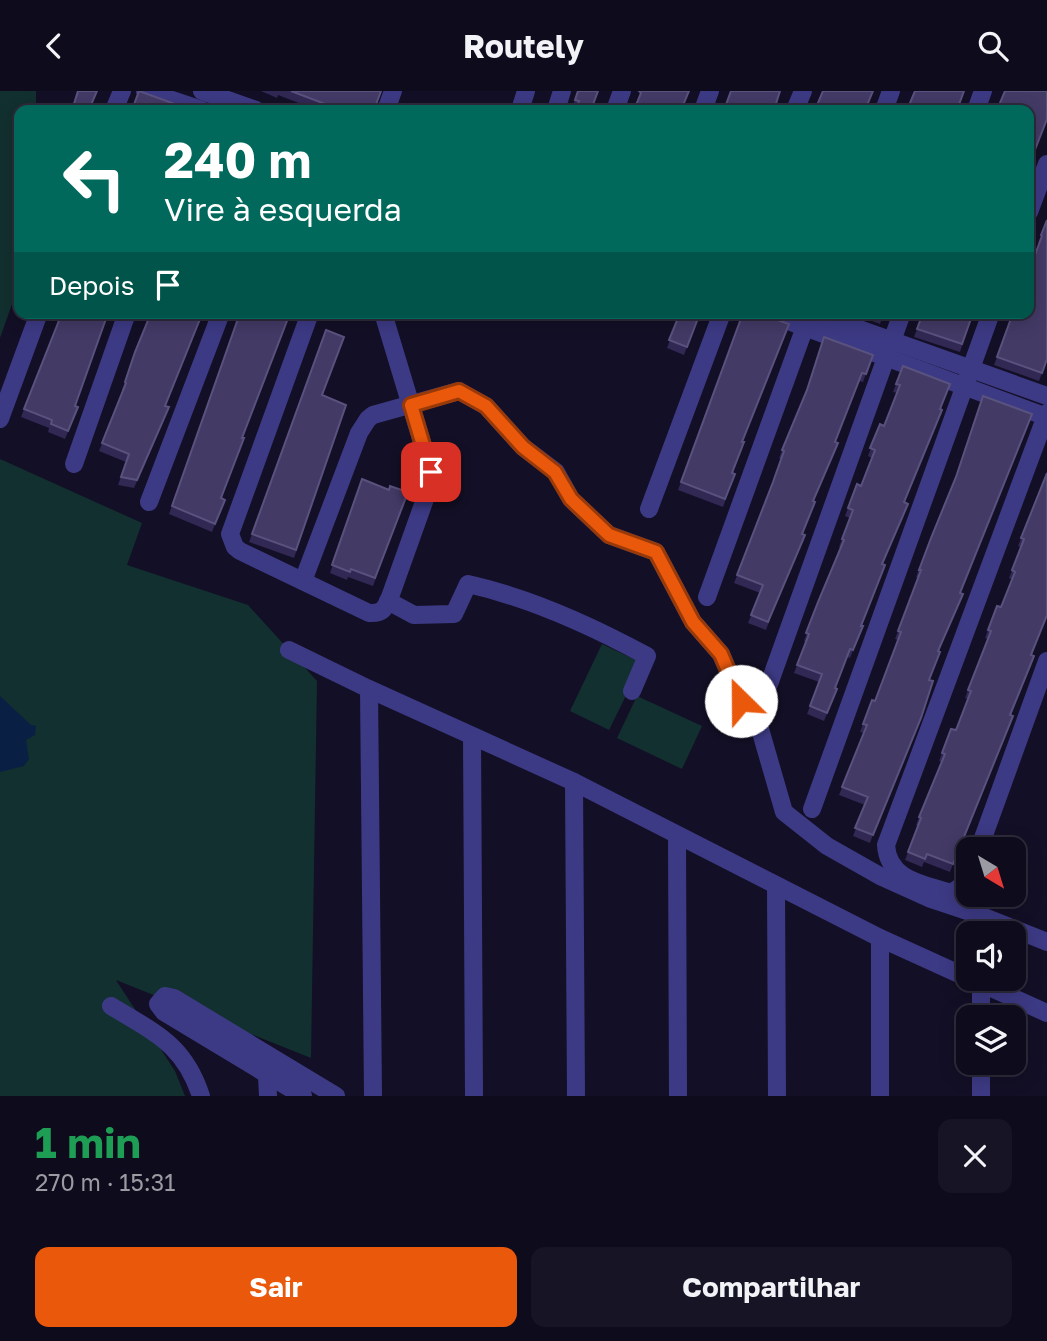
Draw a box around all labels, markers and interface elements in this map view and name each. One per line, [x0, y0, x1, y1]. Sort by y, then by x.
icon: back [35, 27, 73, 65]
text: Routely [463, 27, 584, 65]
icon: search [974, 27, 1012, 65]
text: 240 m [164, 130, 312, 189]
icon: left [49, 133, 140, 224]
text: Vire à esquerda [164, 190, 402, 228]
icon: arrive [149, 266, 187, 304]
text: Depois [49, 270, 135, 301]
pin [401, 442, 461, 502]
icon: arrive [412, 453, 450, 491]
position arrow [704, 664, 778, 738]
north arrow [956, 837, 1026, 907]
map controls [956, 837, 1026, 1075]
button: sound [956, 921, 1026, 991]
button: layers [956, 1005, 1026, 1075]
text: 1 min [35, 1117, 141, 1167]
button: close [938, 1119, 1012, 1193]
text: 270 m · 15:31 [35, 1168, 175, 1196]
button: Sair [35, 1247, 517, 1327]
button: Compartilhar [531, 1247, 1012, 1327]

